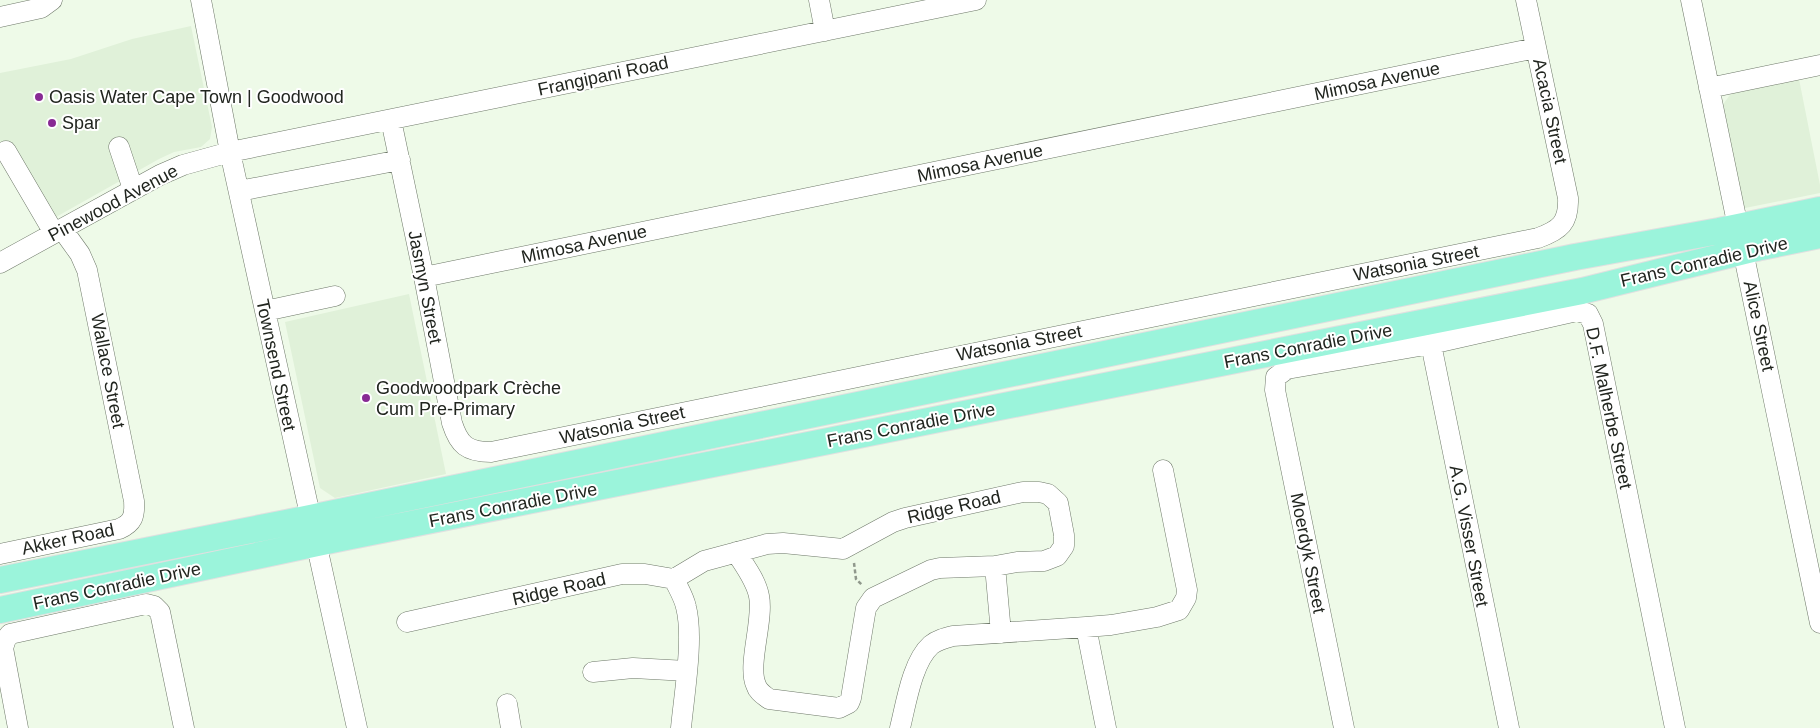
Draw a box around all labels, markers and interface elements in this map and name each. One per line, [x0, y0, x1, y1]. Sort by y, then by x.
street label: Frangipani Road [536, 52, 670, 100]
street label: Acacia Street [1529, 57, 1571, 165]
street label: Mimosa Avenue [1312, 58, 1442, 104]
place label: Oasis Water Cape Town | Goodwood [49, 87, 344, 107]
marker: Oasis Water Cape Town | Goodwood [33, 91, 45, 103]
place label: Spar [62, 113, 100, 133]
marker: Spar [46, 117, 58, 129]
street label: Mimosa Avenue [915, 140, 1045, 186]
street label: Pinewood Avenue [45, 160, 181, 246]
street label: Mimosa Avenue [519, 221, 649, 267]
street label: Jasmyn Street [404, 229, 446, 345]
street label: Frans Conradie Drive [1618, 233, 1790, 291]
street label: Watsonia Street [1352, 241, 1480, 285]
street label: Alice Street [1740, 279, 1778, 373]
street label: Townsend Street [252, 297, 300, 433]
street label: Wallace Street [87, 312, 129, 430]
street label: Frans Conradie Drive [1222, 320, 1394, 372]
street label: Watsonia Street [955, 321, 1083, 365]
street label: D.F. Malherbe Street [1582, 325, 1636, 491]
place label: Goodwoodpark Crèche Cum Pre-Primary [376, 378, 561, 419]
marker: Goodwoodpark Crèche Cum Pre-Primary [360, 392, 372, 404]
street label: Frans Conradie Drive [825, 399, 997, 451]
street label: Watsonia Street [558, 402, 686, 448]
street label: A.G. Visser Street [1445, 464, 1493, 608]
street label: Frans Conradie Drive [427, 479, 599, 531]
street label: Ridge Road [905, 487, 1003, 527]
street label: Moerdyk Street [1287, 491, 1329, 615]
street label: Akker Road [20, 519, 116, 559]
street label: Frans Conradie Drive [31, 558, 203, 614]
street label: Ridge Road [510, 569, 608, 609]

